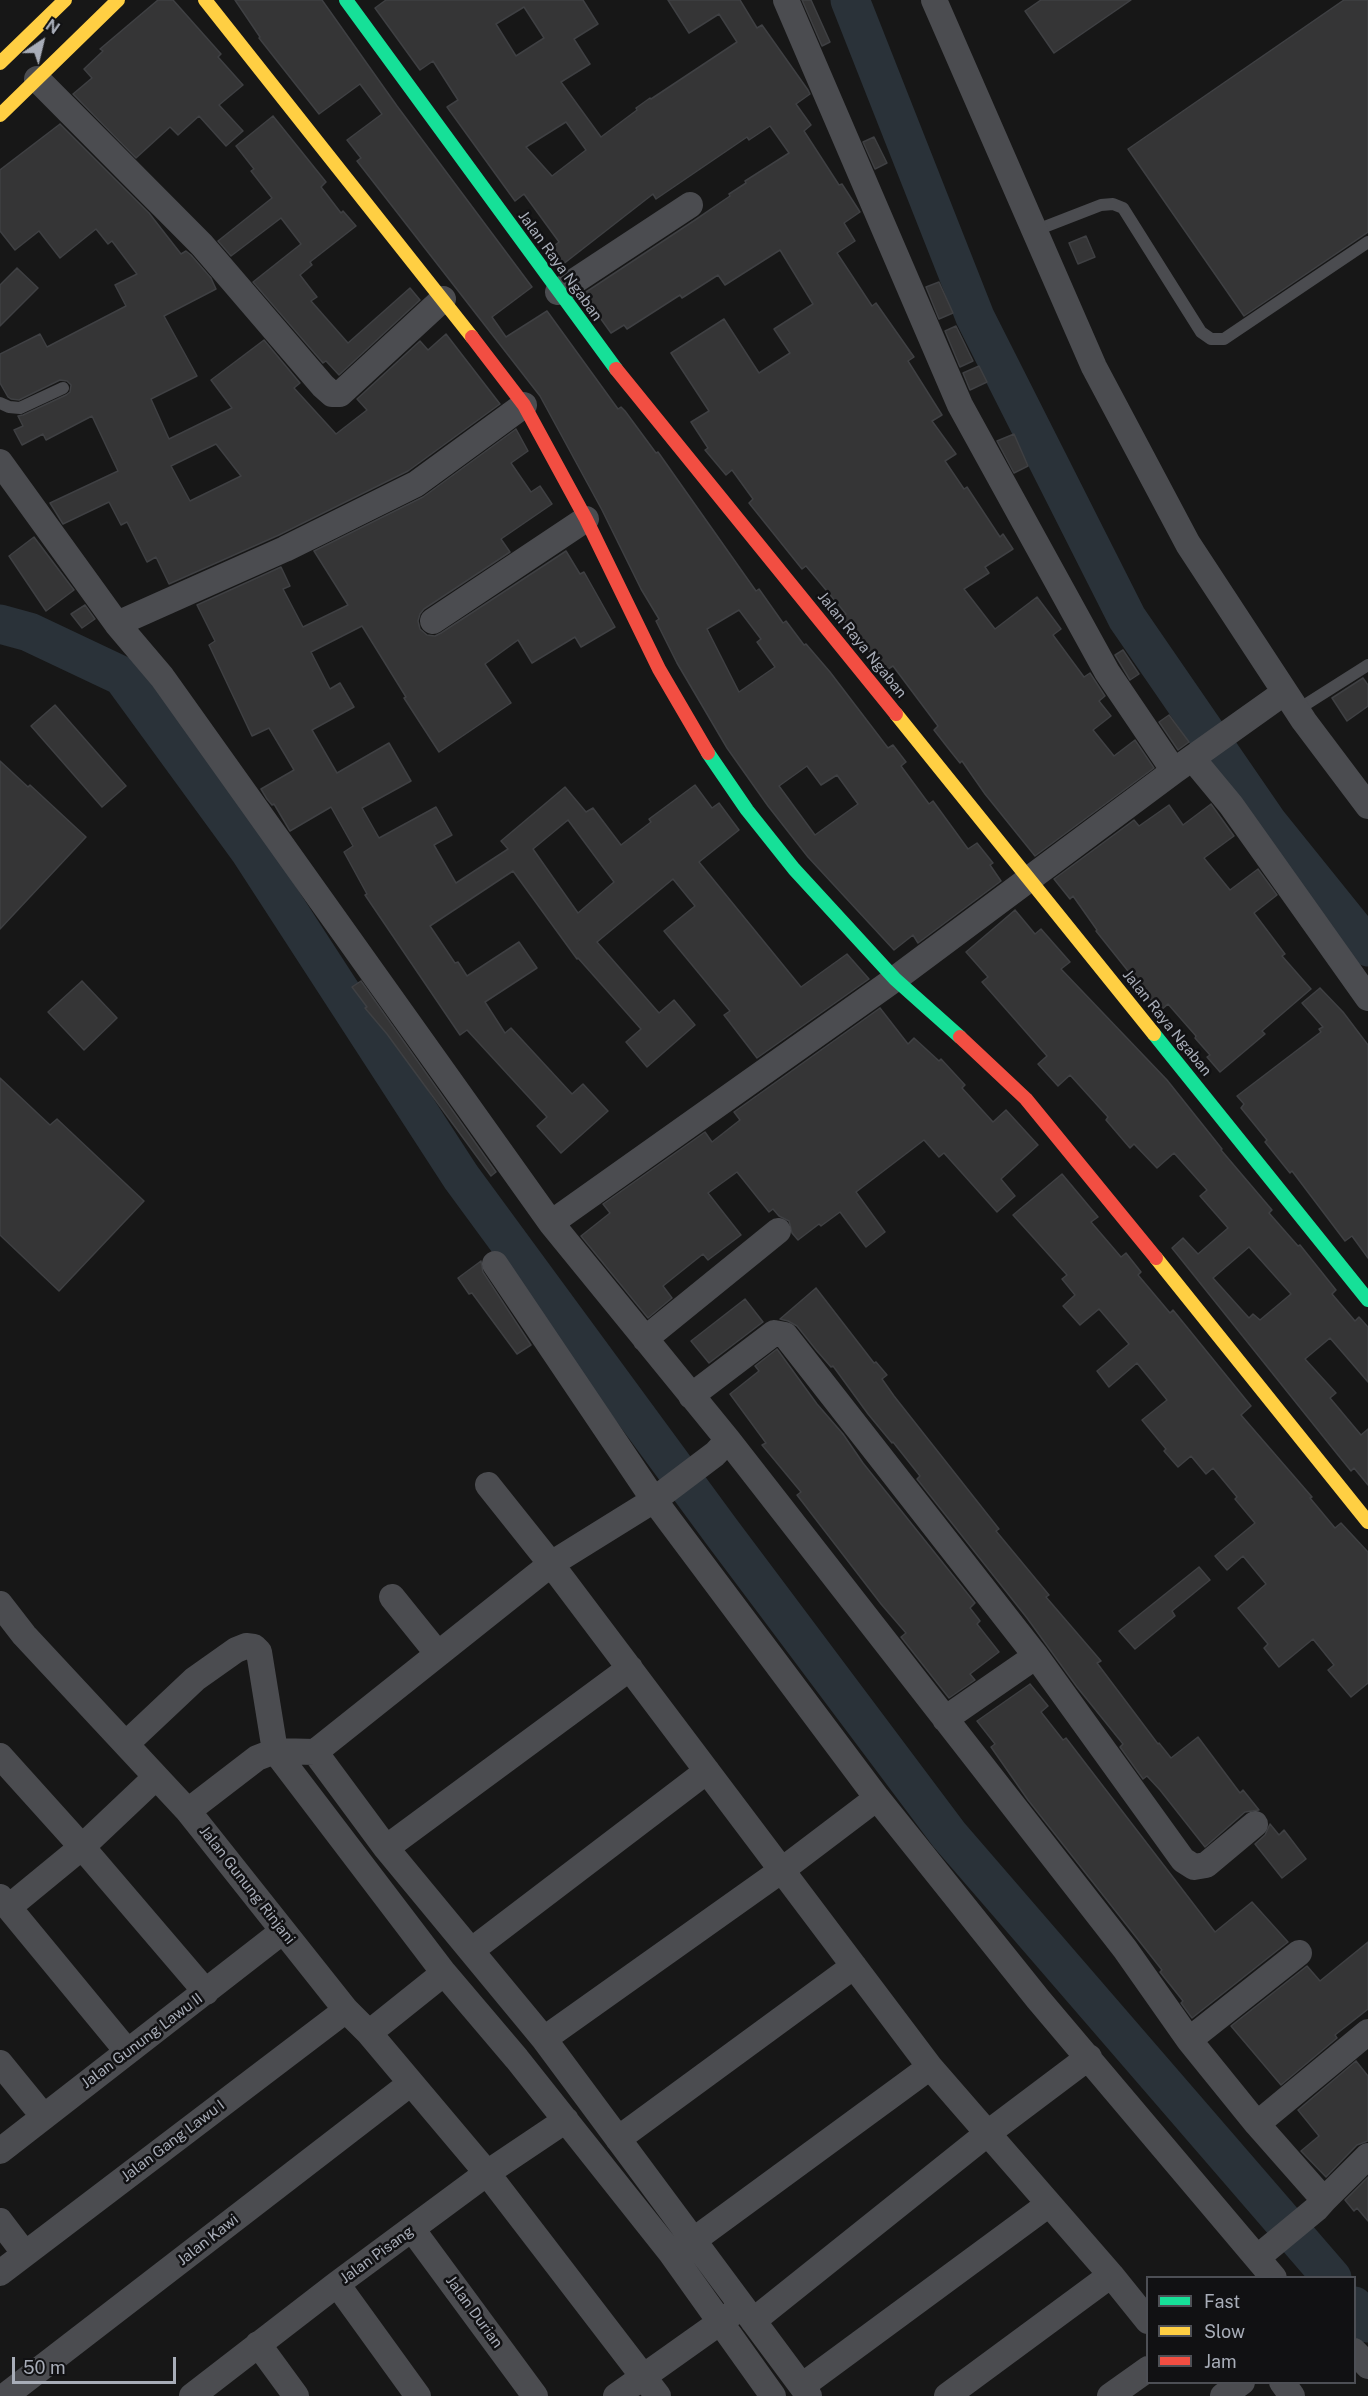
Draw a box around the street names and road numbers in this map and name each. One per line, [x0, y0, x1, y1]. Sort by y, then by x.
street label: Jalan Raya Ngaban [514, 208, 606, 324]
street label: Jalan Raya Ngaban [814, 588, 910, 702]
street label: Jalan Raya Ngaban [1119, 966, 1215, 1080]
street label: Jalan Gunung Rinjani [195, 1822, 299, 1948]
street label: Jalan Gunung Lawu II [78, 1990, 206, 2092]
street label: Jalan Gang Lawu I [118, 2096, 228, 2186]
street label: Jalan Kawi [174, 2211, 242, 2269]
street label: Jalan Pisang [337, 2222, 417, 2288]
street label: Jalan Durian [442, 2272, 506, 2352]

